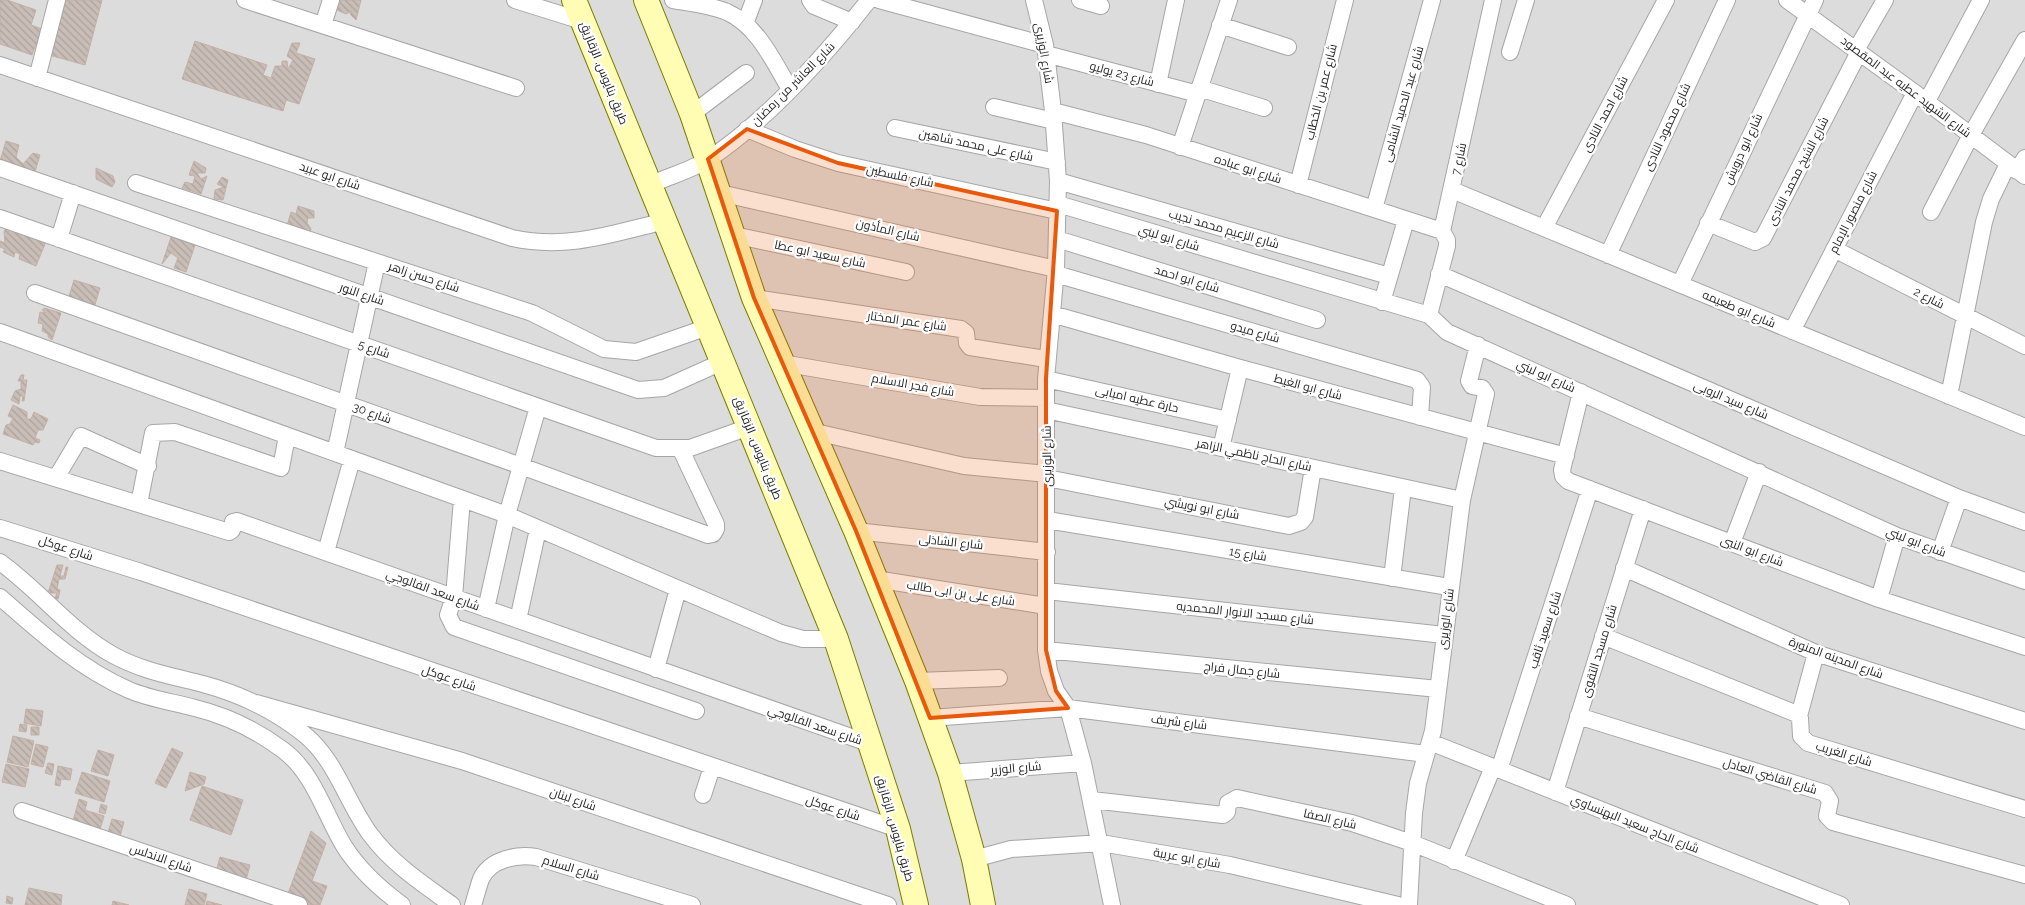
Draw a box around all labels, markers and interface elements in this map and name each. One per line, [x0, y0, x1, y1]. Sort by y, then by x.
street label: طريق بنايوس, الزقازيق [577, 19, 631, 127]
street label: شارع الوزيرى [1031, 22, 1056, 85]
street label: شارع الشهيد عطيه عبد المقصود [1838, 34, 1974, 141]
street label: شارع العاشر من رمضان [748, 39, 838, 129]
street label: شارع عمر بن الخطاب [1302, 42, 1341, 142]
street label: شارع عبد الحميد الشامى [1380, 44, 1427, 164]
street label: شارع 23 يوليو [1088, 59, 1156, 90]
street label: شارع احمد النادى [1579, 74, 1632, 155]
street label: شارع محمود النادى [1641, 81, 1694, 174]
street label: شارع ابو درويش [1721, 111, 1766, 187]
street label: شارع الشيخ محمد النادى [1765, 114, 1832, 228]
street label: شارع على محمد شاهين [917, 126, 1035, 165]
street label: شارع 7 [1449, 141, 1470, 177]
street label: شارع ابو عباده [1212, 152, 1283, 187]
street label: شارع ابو عبيد [297, 159, 362, 194]
street label: شارع فلسطين [865, 162, 935, 191]
street label: شارع منصور الإمام [1826, 168, 1881, 256]
street label: شارع الزعيم محمد نجيب [1167, 207, 1281, 252]
street label: شارع المأذون [855, 215, 921, 245]
street label: شارع ابو لبني [1136, 222, 1201, 257]
street label: شارع سعيد ابو عطا [773, 237, 867, 272]
street label: شارع حسن زاهر [385, 259, 461, 296]
street label: شارع ابو احمد [1153, 262, 1221, 296]
street label: شارع النور [336, 279, 386, 309]
street label: شارع 2 [1911, 284, 1947, 313]
street label: شارع ابو طعيمه [1700, 287, 1778, 332]
street label: شارع عمر المختار [865, 308, 948, 335]
street label: شارع ميدو [1229, 318, 1281, 347]
street label: شارع 5 [356, 337, 392, 362]
street label: شارع ابو لبني [1513, 357, 1578, 398]
street label: شارع فجر الاسلام [870, 371, 956, 400]
street label: شارع ابو الغيط [1272, 371, 1344, 404]
street label: شارع سيد الروبى [1691, 378, 1770, 423]
street label: حارة عطيه امبابى [1094, 383, 1180, 415]
street label: طريق بنايوس, الزقازيق [731, 394, 785, 502]
street label: شارع 30 [350, 400, 393, 427]
street label: شارع الوزيرى [1039, 425, 1056, 487]
street label: شارع الحاج ناظمي الزاهر [1193, 436, 1313, 477]
street label: شارع ابو نويشي [1163, 494, 1241, 525]
street label: شارع ابو لبني [1883, 524, 1948, 563]
street label: شارع الشاذلى [918, 532, 984, 553]
street label: شارع عوكل [37, 533, 95, 564]
street label: شارع ابو النبى [1718, 533, 1785, 570]
street label: شارع 15 [1228, 544, 1268, 565]
street label: شارع سعد الفالوجي [383, 567, 482, 616]
street label: شارع على بن ابى طالب [906, 578, 1016, 609]
street label: شارع الوزيرى [1435, 588, 1458, 650]
street label: شارع سعيد ثاقب [1526, 589, 1565, 671]
street label: شارع مسجد الانوار المحمديه [1175, 599, 1314, 628]
street label: شارع مسجد التقوى [1578, 603, 1621, 699]
street label: شارع المدينه المنورة [1787, 634, 1885, 683]
street label: شارع جمال فراج [1203, 659, 1281, 682]
street label: شارع عوكل [420, 662, 478, 695]
street label: شارع سعد الفالوجي [765, 702, 864, 751]
street label: شارع شريف [1150, 712, 1208, 733]
street label: شارع الغريب [1814, 739, 1874, 770]
street label: شارع القاضي العادل [1720, 755, 1819, 800]
street label: شارع الوزير [989, 759, 1042, 778]
street label: طريق بنايوس, الزقازيق [873, 773, 917, 883]
street label: شارع لبنان [548, 785, 598, 814]
street label: شارع الحاج سعيد البهنساوي [1568, 792, 1701, 859]
street label: شارع عوكل [804, 793, 862, 824]
street label: شارع الصفا [1302, 806, 1358, 833]
street label: شارع الاندلس [128, 841, 194, 876]
street label: شارع ابو عريبة [1152, 845, 1222, 872]
street label: شارع السلام [541, 853, 601, 884]

